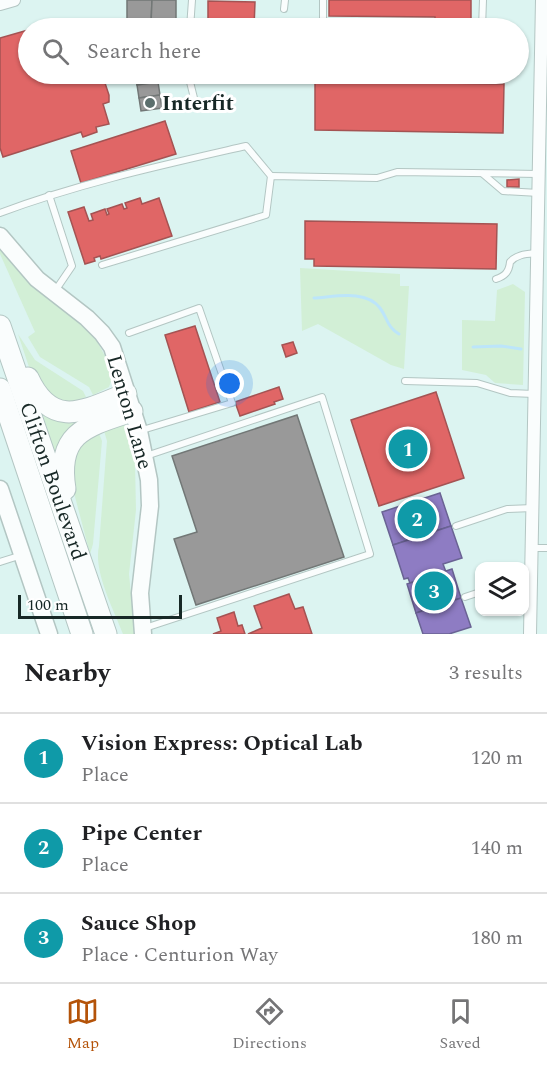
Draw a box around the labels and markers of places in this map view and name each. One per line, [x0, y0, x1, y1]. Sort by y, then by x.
place label: Interfit [162, 88, 234, 120]
marker: Interfit [143, 96, 157, 110]
pin: 1 [388, 426, 428, 472]
pin: 2 [398, 496, 436, 542]
pin: 3 [414, 568, 454, 614]

